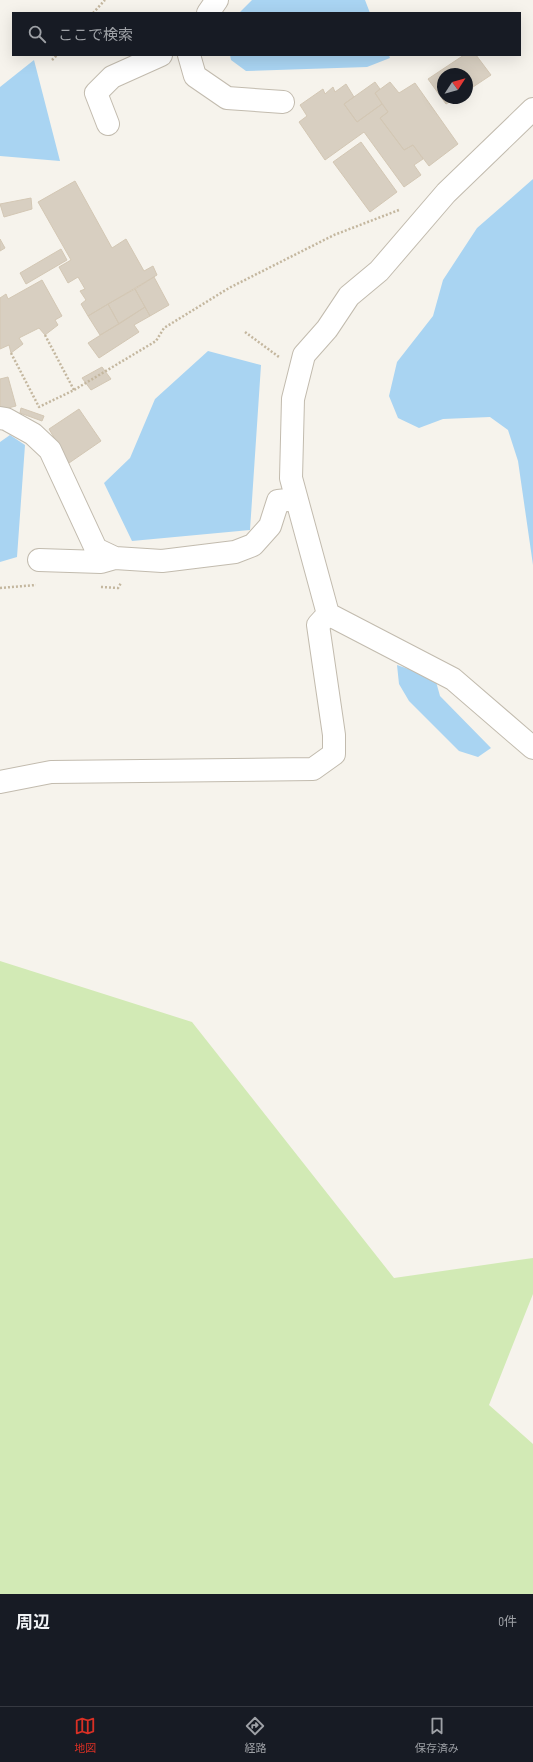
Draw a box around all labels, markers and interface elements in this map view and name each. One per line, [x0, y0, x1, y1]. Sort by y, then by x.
search box [12, 12, 521, 56]
icon: search [26, 23, 48, 45]
text: ここで検索 [58, 26, 133, 45]
north arrow [437, 68, 473, 104]
text: 周辺 [16, 1613, 50, 1633]
text: 0件 [498, 1614, 517, 1630]
tab: 地図 [74, 1715, 96, 1755]
tab: 経路 [244, 1715, 266, 1755]
tab: 保存済み [415, 1715, 459, 1755]

